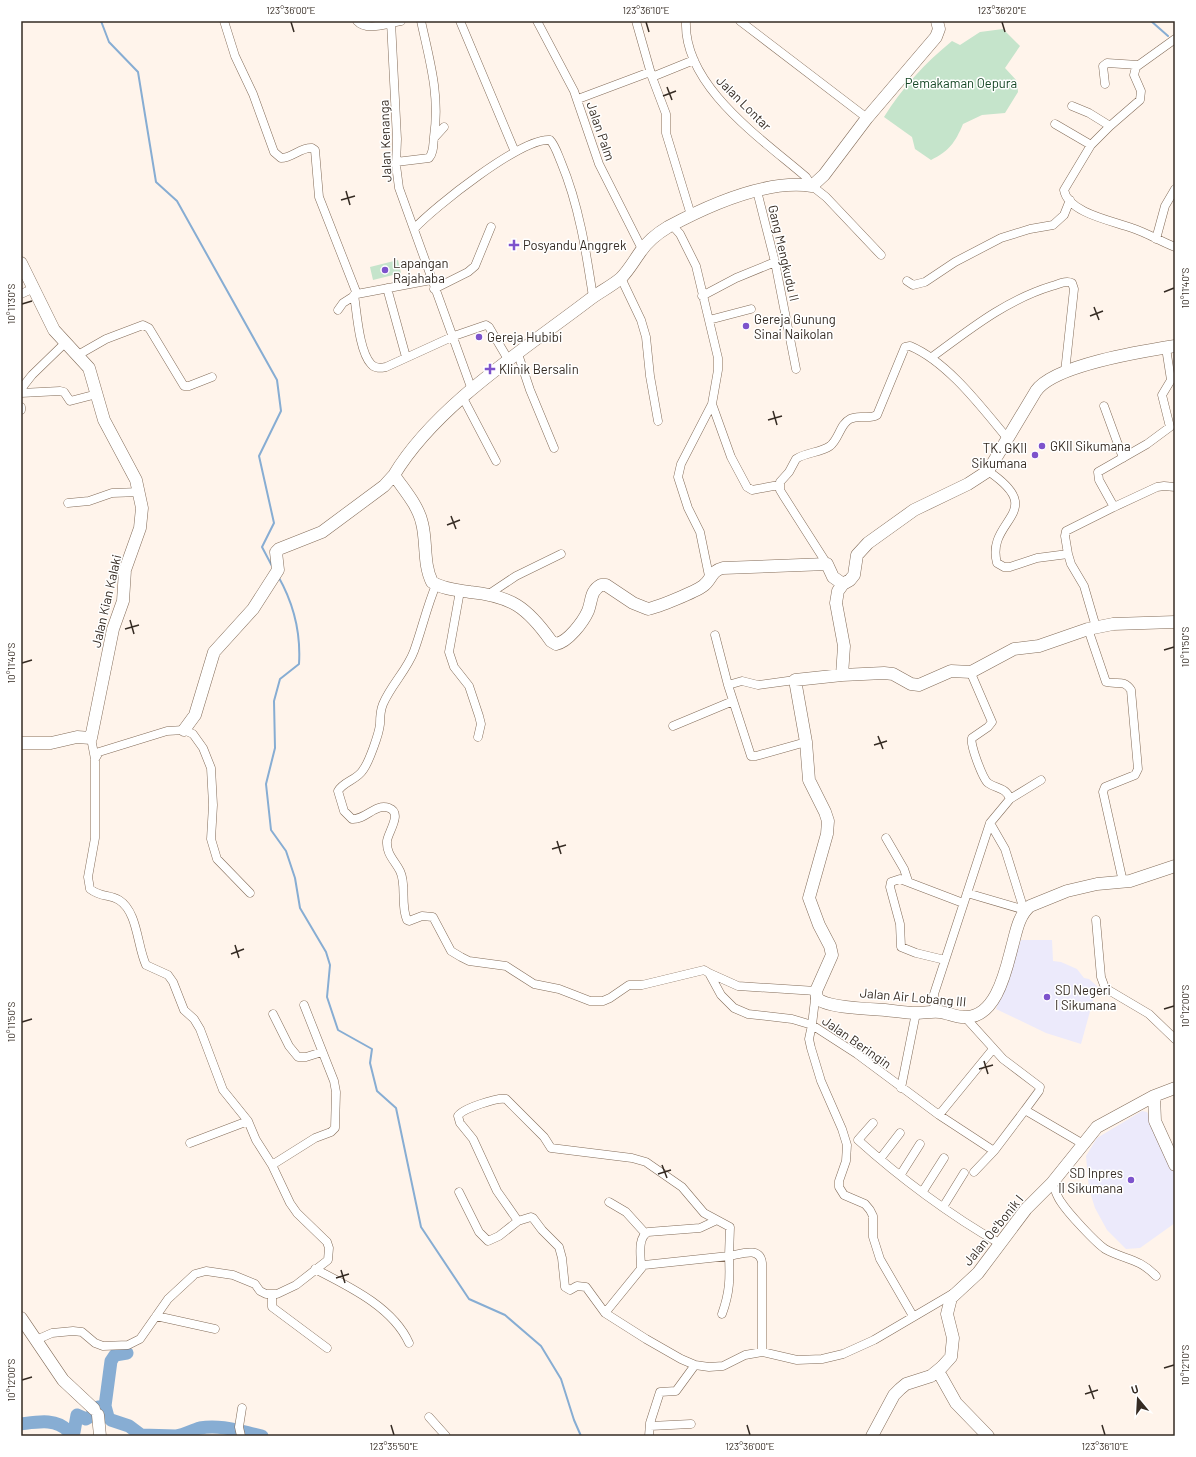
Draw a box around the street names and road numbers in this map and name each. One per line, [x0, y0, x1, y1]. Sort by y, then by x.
street label: Jalan Lontar [713, 72, 775, 134]
street label: Jalan Palm [583, 99, 619, 163]
street label: Jalan Kenanga [376, 100, 394, 182]
street label: Gang Mengkudu II [765, 203, 803, 303]
street label: Jalan Kian Kalaki [88, 553, 124, 649]
street label: Jalan Air Lobang III [859, 984, 967, 1010]
street label: Jalan Beringin [819, 1012, 895, 1072]
street label: Jalan Oe'bonik I [959, 1191, 1027, 1269]

